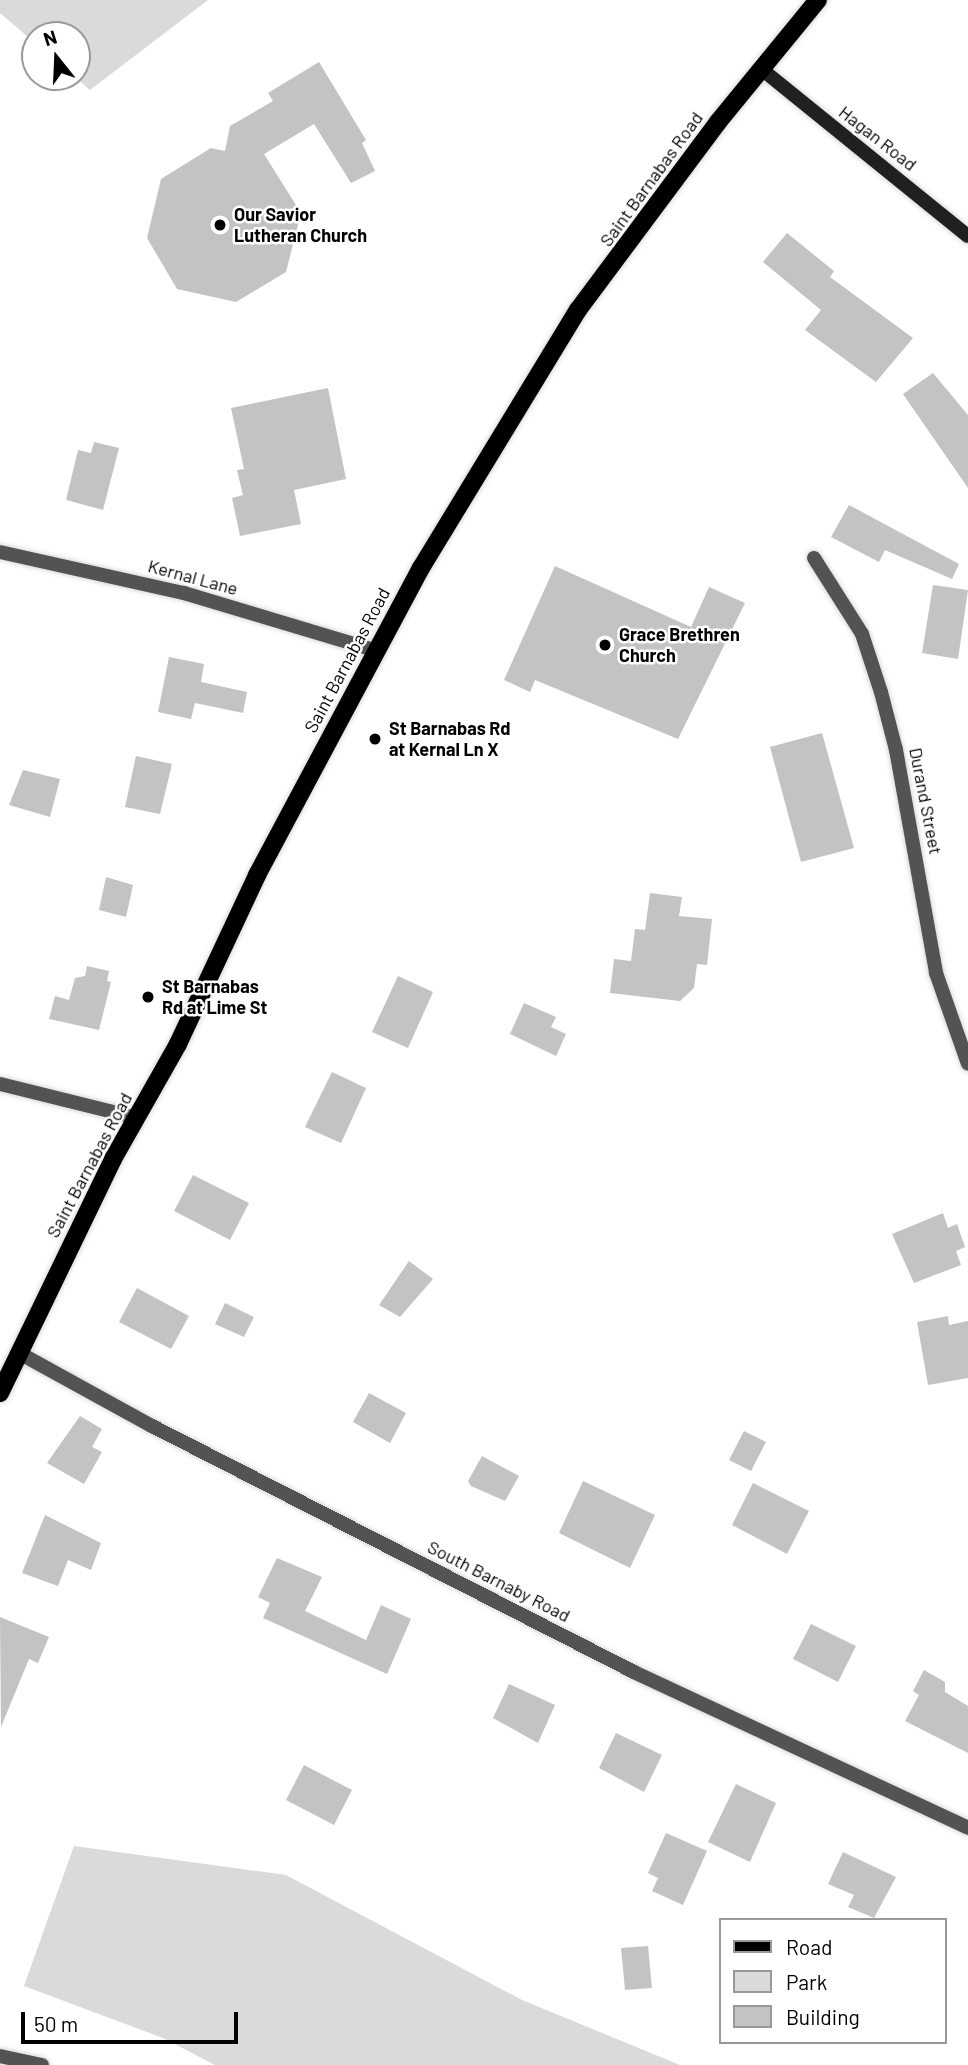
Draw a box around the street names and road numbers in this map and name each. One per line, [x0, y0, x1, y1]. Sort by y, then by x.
street label: Hagan Road [835, 101, 921, 175]
street label: Saint Barnabas Road [595, 108, 707, 250]
street label: Kernal Lane [146, 555, 240, 599]
street label: Saint Barnabas Road [300, 584, 394, 736]
street label: Durand Street [905, 746, 947, 856]
street label: Saint Barnabas Road [42, 1089, 136, 1241]
street label: South Barnaby Road [424, 1536, 574, 1626]

